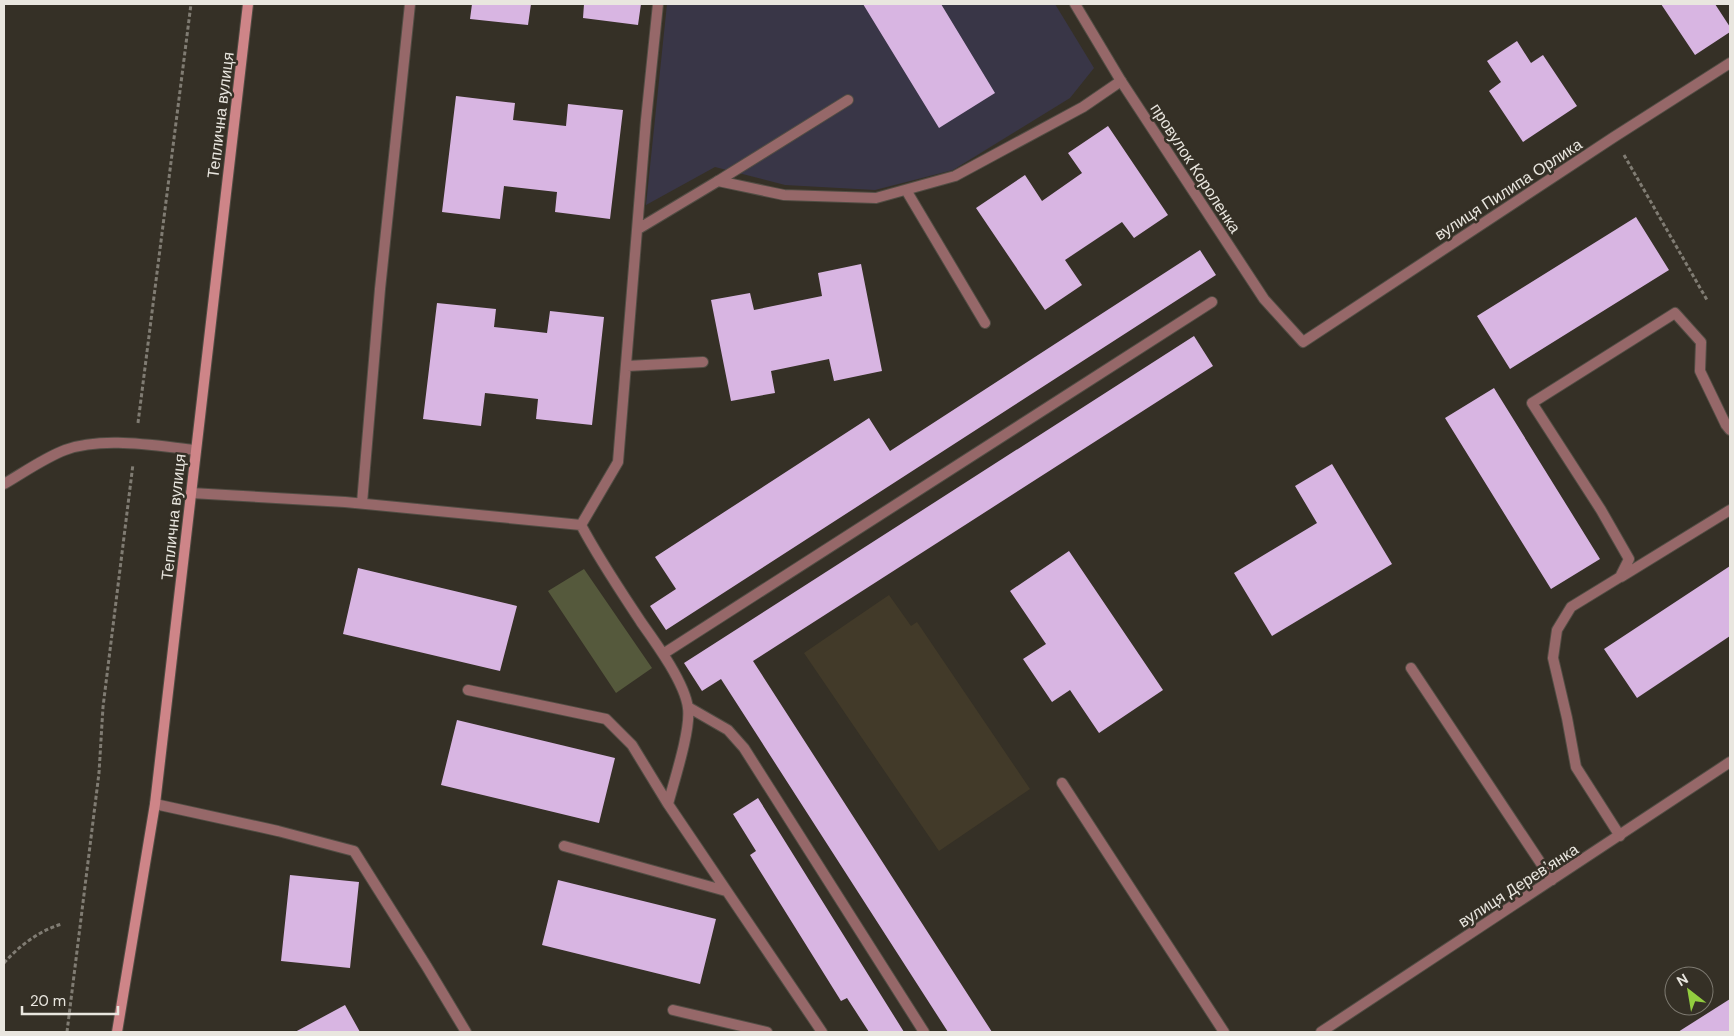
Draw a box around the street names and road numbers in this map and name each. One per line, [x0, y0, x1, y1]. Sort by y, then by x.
street label: Теплична вулиця [202, 51, 239, 179]
street label: провулок Короленка [1146, 99, 1246, 237]
street label: вулиця Пилипа Орлика [1430, 134, 1586, 245]
street label: Теплична вулиця [156, 453, 191, 581]
street label: вулиця Деревʼянка [1454, 839, 1583, 932]

